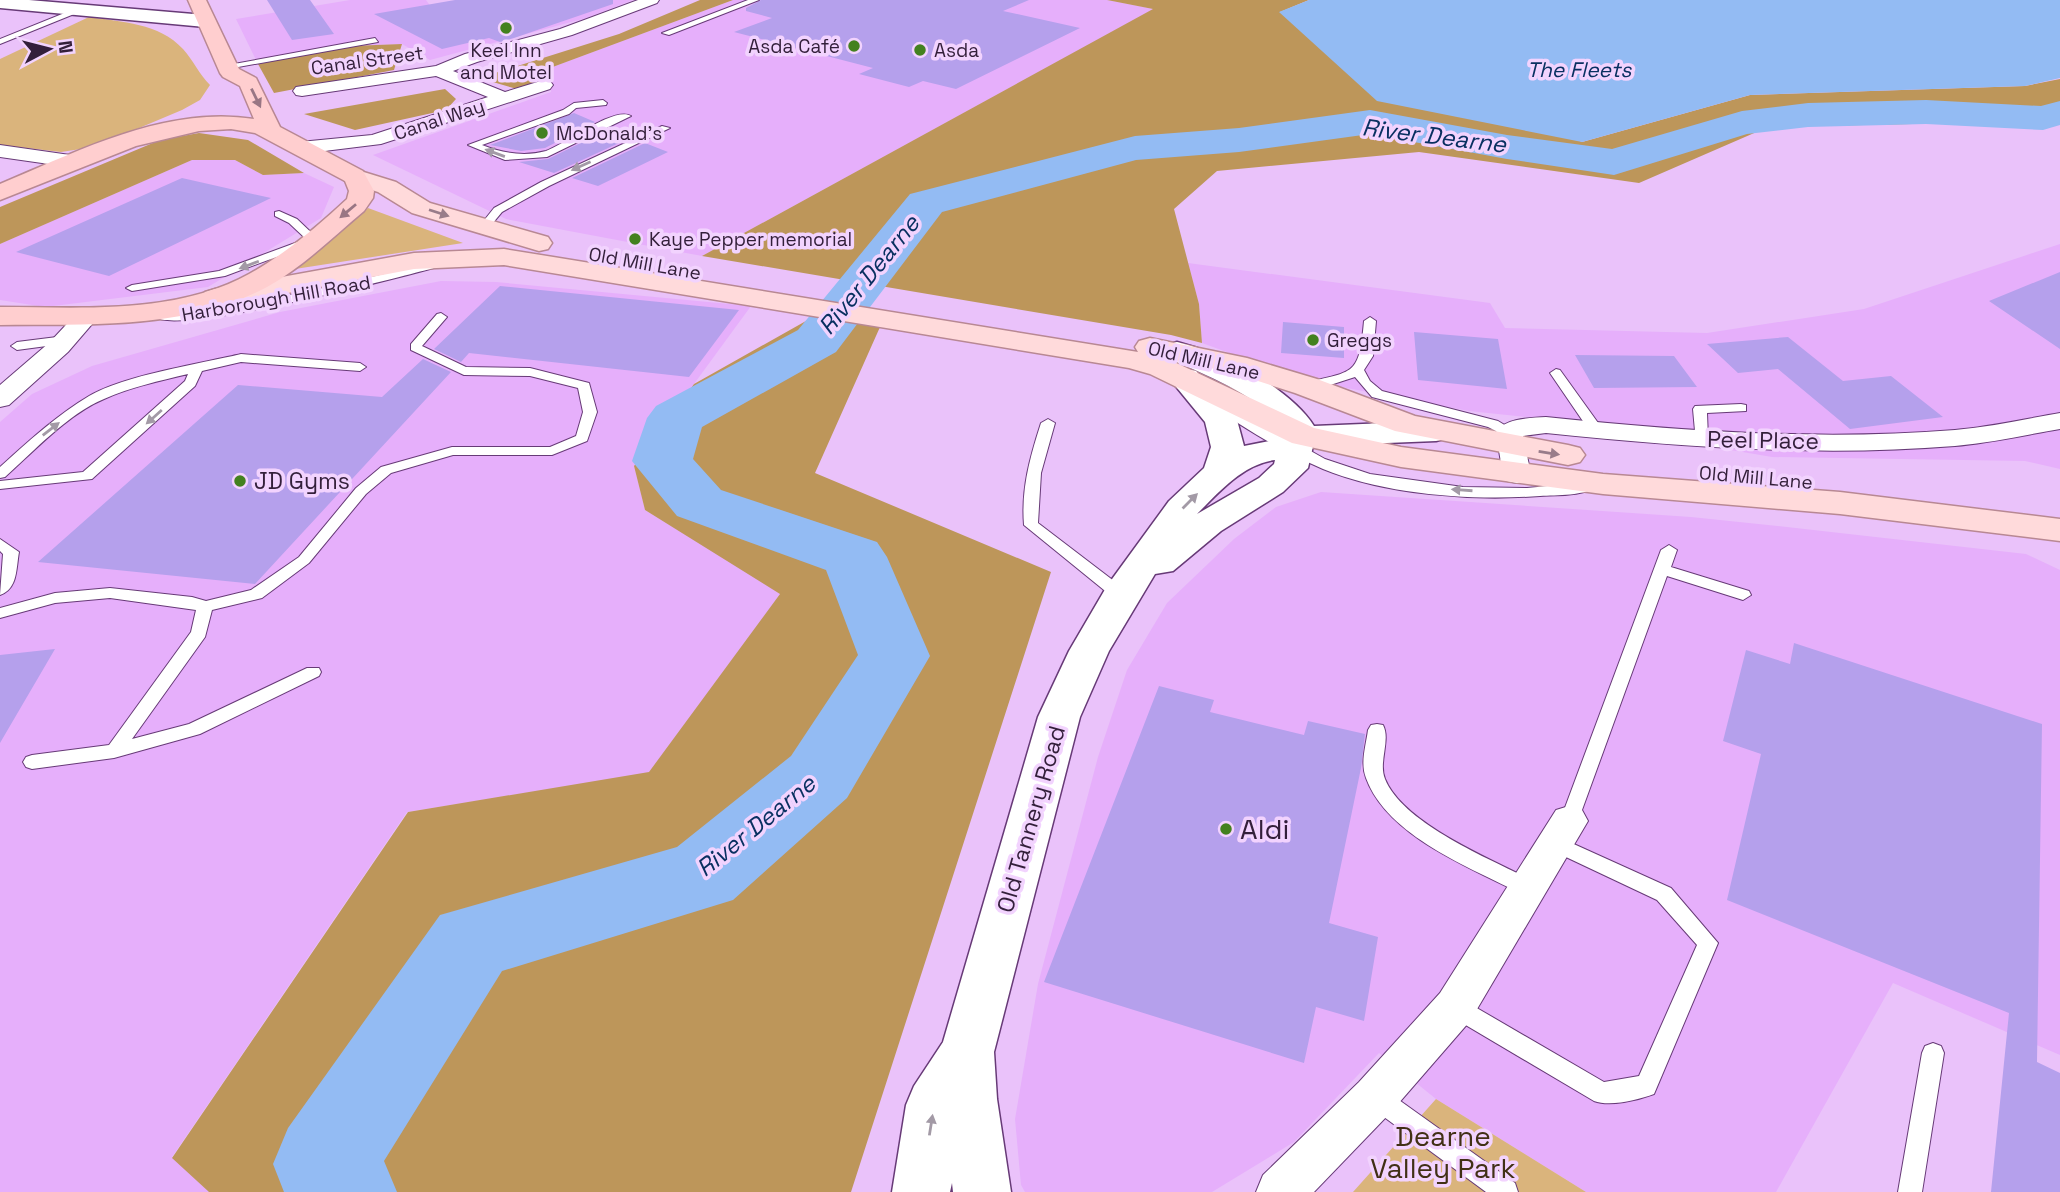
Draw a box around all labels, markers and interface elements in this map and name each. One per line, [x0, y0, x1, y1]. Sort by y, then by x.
north arrow [14, 14, 84, 84]
marker: Keel Inn and Motel [498, 20, 514, 36]
place label: Asda Café [748, 34, 840, 59]
place label: Keel Inn and Motel [460, 38, 552, 85]
marker: Asda Café [846, 38, 862, 54]
place label: Asda [934, 38, 979, 63]
text: N [52, 39, 79, 55]
street label: Canal Street [309, 40, 425, 81]
marker: Asda [912, 42, 928, 58]
water label: The Fleets [1527, 56, 1632, 83]
one-way arrow [250, 88, 262, 108]
street label: Canal Way [391, 93, 488, 146]
water label: River Dearne [1360, 111, 1509, 160]
place label: McDonald's [556, 121, 662, 146]
marker: McDonald's [534, 125, 550, 141]
one-way arrow [484, 147, 505, 158]
one-way arrow [571, 160, 591, 172]
one-way arrow [339, 203, 357, 219]
one-way arrow [428, 208, 449, 219]
water label: River Dearne [811, 208, 927, 341]
place label: Kaye Pepper memorial [649, 227, 852, 252]
marker: Kaye Pepper memorial [627, 231, 643, 247]
street label: Old Mill Lane [587, 241, 703, 286]
one-way arrow [239, 260, 260, 271]
street label: Harborough Hill Road [180, 270, 373, 327]
place label: Greggs [1327, 328, 1392, 353]
marker: Greggs [1305, 332, 1321, 348]
street label: Old Mill Lane [1146, 335, 1262, 385]
one-way arrow [145, 409, 162, 424]
one-way arrow [43, 422, 60, 437]
street label: Peel Place [1707, 424, 1819, 456]
one-way arrow [1539, 447, 1561, 458]
street label: Old Mill Lane [1698, 460, 1814, 495]
place label: JD Gyms [254, 466, 350, 496]
marker: JD Gyms [232, 473, 248, 489]
one-way arrow [1451, 484, 1473, 495]
one-way arrow [1182, 493, 1198, 510]
street label: Old Tannery Road [990, 722, 1072, 916]
water label: River Dearne [690, 768, 822, 883]
place label: Aldi [1240, 811, 1289, 847]
marker: Aldi [1218, 821, 1234, 837]
one-way arrow [926, 1113, 937, 1135]
park label: Dearne Valley Park [1370, 1118, 1516, 1186]

